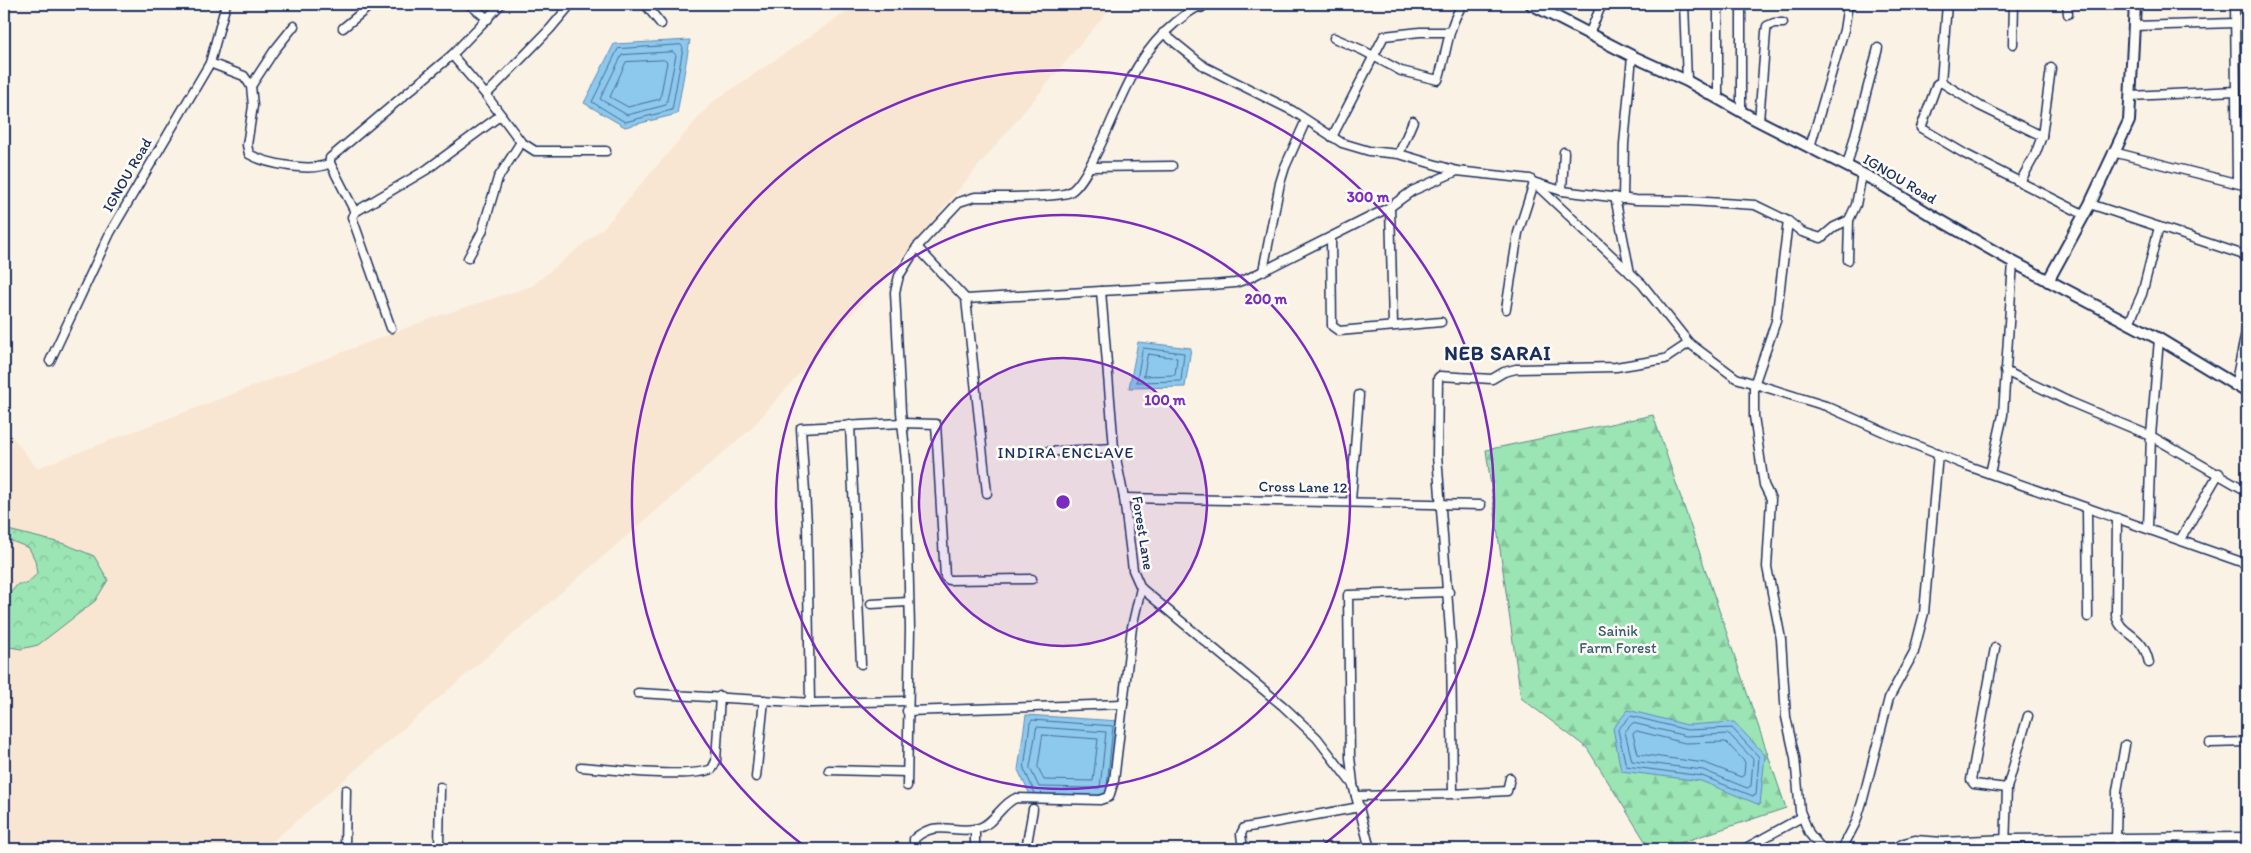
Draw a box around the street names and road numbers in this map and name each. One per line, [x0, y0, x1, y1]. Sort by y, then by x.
street label: IGNOU Road [99, 134, 156, 215]
street label: IGNOU Road [1860, 150, 1941, 208]
street label: Cross Lane 12 [1258, 477, 1348, 497]
street label: Forest Lane [1128, 495, 1158, 571]

